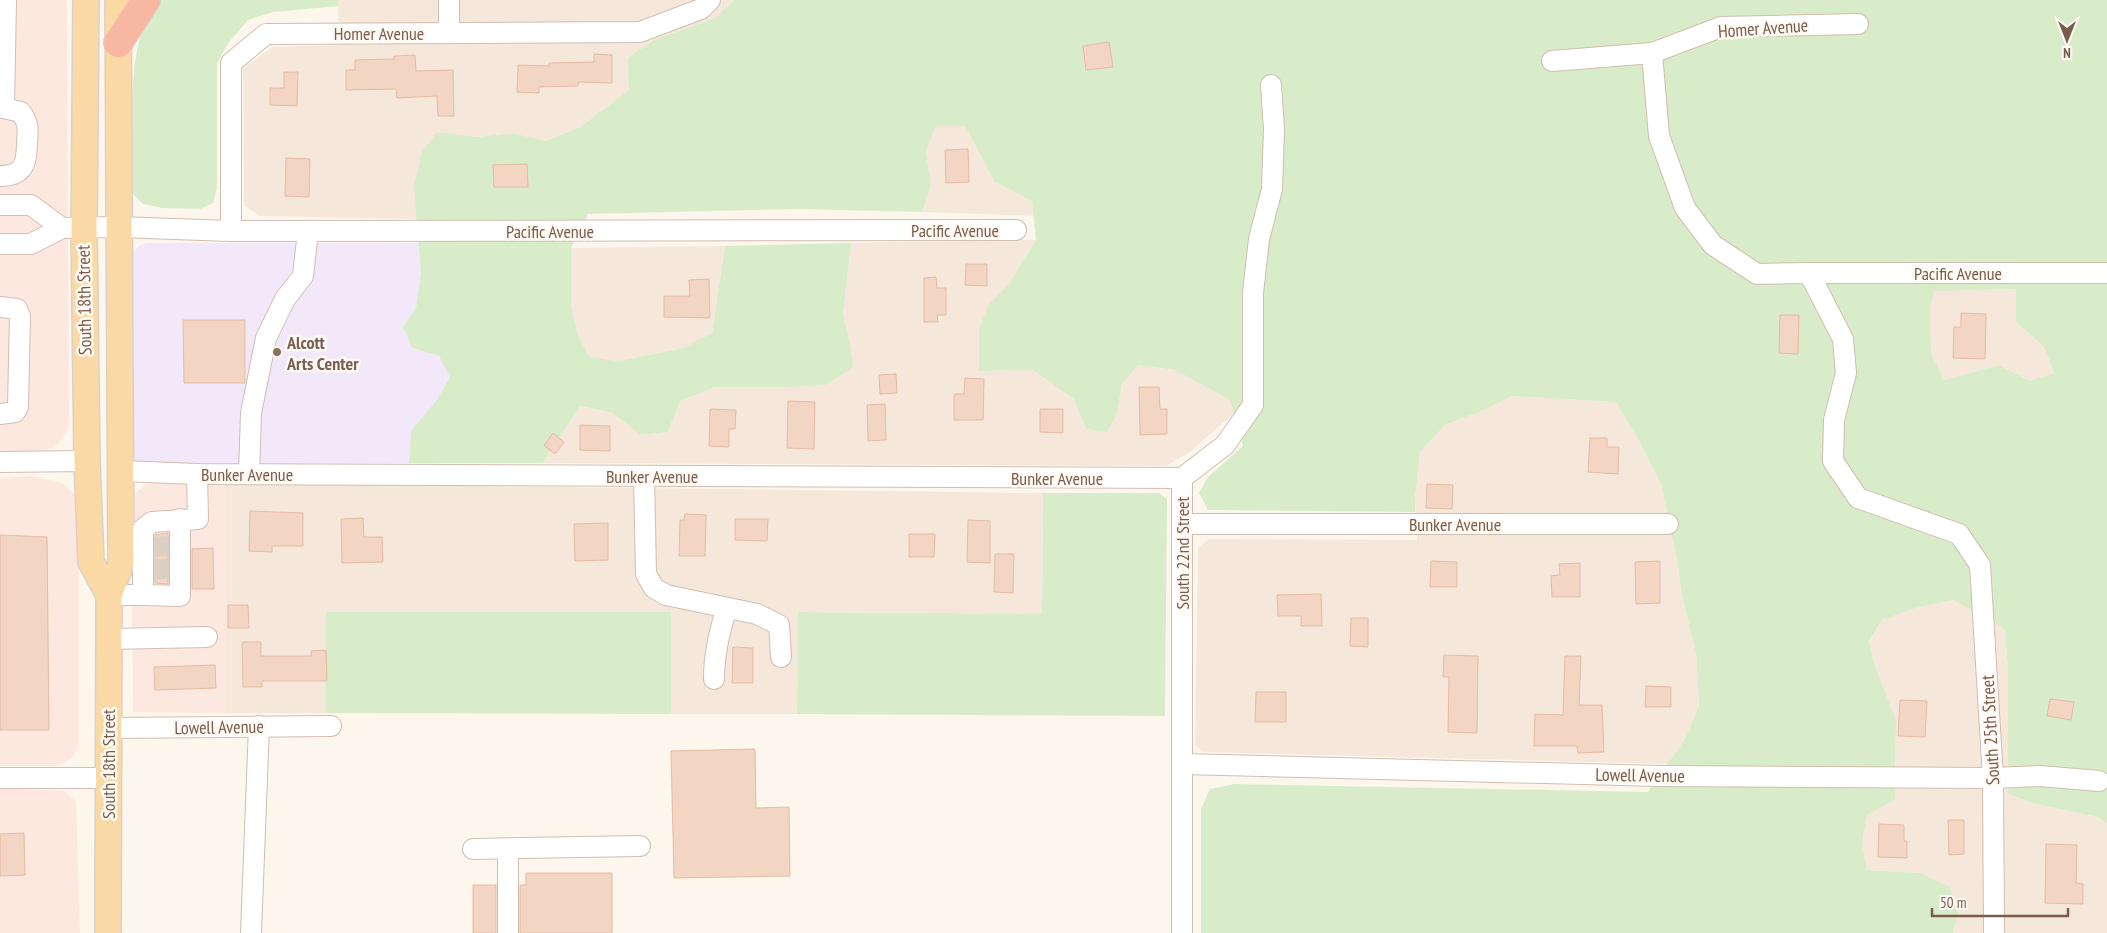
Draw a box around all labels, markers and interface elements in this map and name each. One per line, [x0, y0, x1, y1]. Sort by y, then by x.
street label: Homer Avenue [1717, 13, 1809, 43]
north arrow [2042, 15, 2092, 65]
street label: Homer Avenue [334, 22, 424, 45]
text: N [2063, 44, 2071, 62]
street label: Pacific Avenue [911, 219, 999, 242]
street label: Pacific Avenue [506, 220, 594, 243]
street label: South 18th Street [72, 245, 96, 355]
street label: Pacific Avenue [1914, 262, 2002, 285]
place label: Alcott Arts Center [286, 331, 359, 375]
marker: Alcott Arts Center [271, 346, 283, 358]
street label: Bunker Avenue [201, 463, 293, 486]
street label: Bunker Avenue [606, 465, 698, 488]
street label: Bunker Avenue [1011, 467, 1103, 490]
street label: South 22nd Street [1171, 496, 1194, 609]
street label: Bunker Avenue [1409, 513, 1501, 536]
street label: South 25th Street [1976, 674, 2004, 786]
street label: South 18th Street [97, 709, 120, 819]
street label: Lowell Avenue [174, 715, 264, 739]
street label: Lowell Avenue [1595, 763, 1685, 787]
scale bar [1932, 886, 2068, 918]
text: 50 m [1940, 893, 1966, 912]

